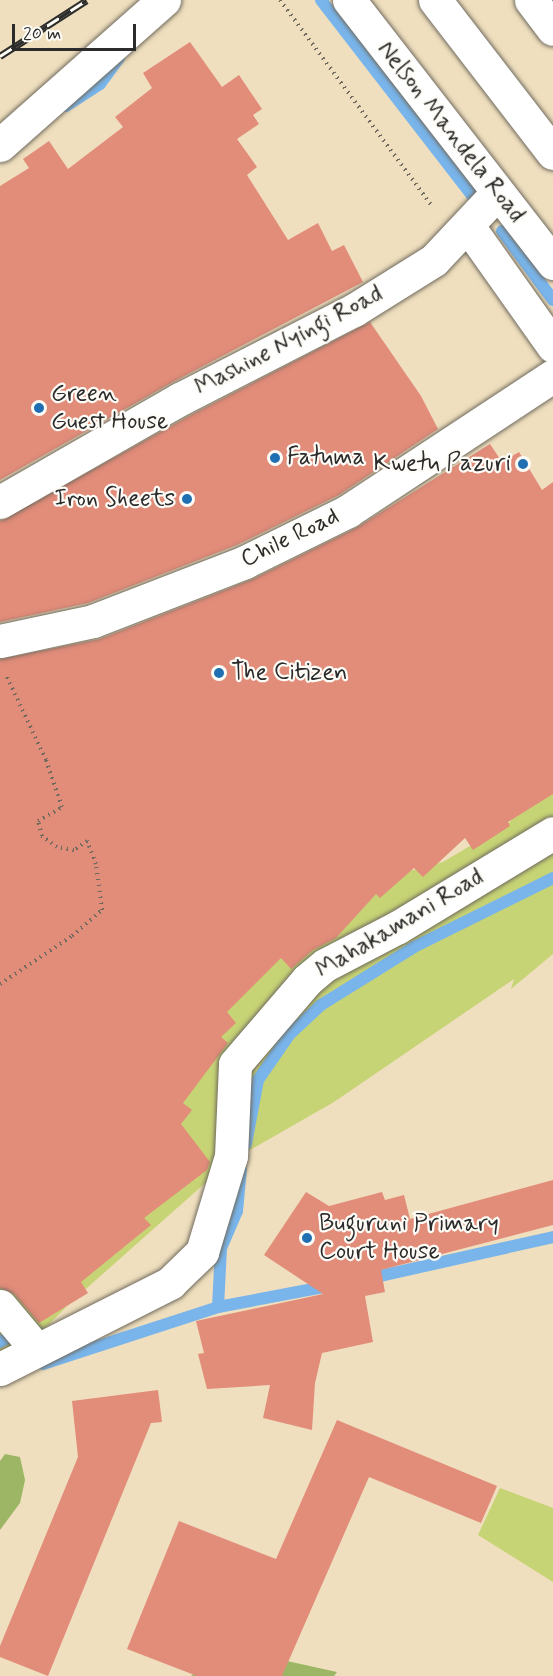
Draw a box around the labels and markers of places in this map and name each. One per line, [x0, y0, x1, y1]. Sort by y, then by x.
place label: Green Guest House [51, 380, 168, 436]
marker: Green Guest House [32, 401, 46, 415]
place label: Fatuma [287, 444, 365, 472]
place label: Kwetu Pazuri [373, 450, 511, 478]
marker: Fatuma [268, 451, 282, 465]
marker: Kwetu Pazuri [516, 457, 530, 471]
place label: Iron Sheets [55, 485, 175, 513]
marker: Iron Sheets [180, 492, 194, 506]
place label: The Citizen [231, 659, 349, 687]
marker: The Citizen [212, 666, 226, 680]
place label: Buguruni Primary Court House [319, 1210, 504, 1266]
marker: Buguruni Primary Court House [300, 1231, 314, 1245]

